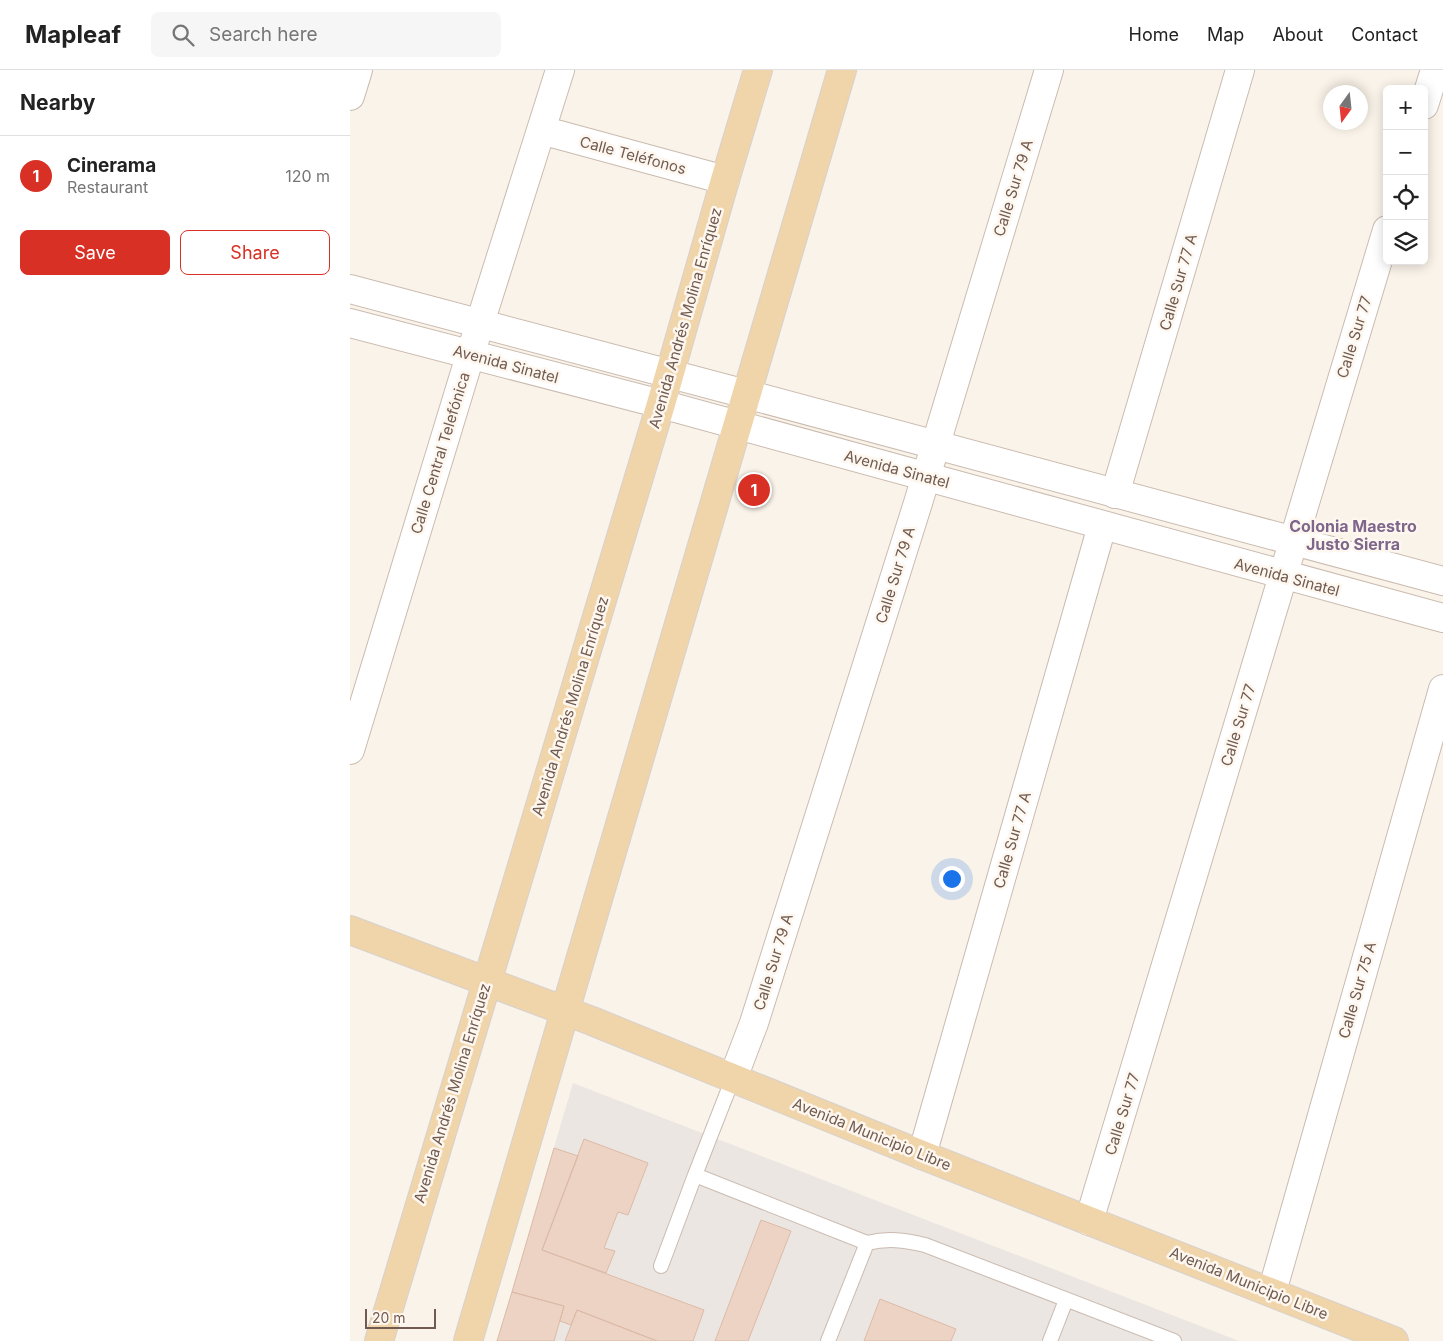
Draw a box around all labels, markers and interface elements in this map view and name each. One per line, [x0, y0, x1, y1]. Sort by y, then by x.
search box [151, 12, 501, 57]
text: Mapleaf [25, 20, 121, 49]
icon: search [169, 21, 197, 49]
text: Search here [209, 23, 318, 46]
text: Home [1129, 24, 1179, 45]
text: Map [1207, 24, 1244, 45]
text: About [1272, 24, 1323, 45]
text: Contact [1351, 24, 1418, 45]
north arrow [1323, 85, 1368, 130]
map controls [1383, 85, 1428, 265]
button: + [1383, 85, 1428, 130]
text: Nearby [20, 90, 95, 115]
button: − [1383, 130, 1428, 175]
street label: Calle Teléfonos [578, 132, 688, 178]
street label: Calle Sur 79 A [989, 137, 1037, 239]
text: Cinerama [67, 154, 156, 177]
text: 1 [33, 166, 39, 186]
text: 120 m [285, 166, 330, 186]
button: locate [1383, 175, 1428, 220]
text: Restaurant [67, 177, 148, 197]
street label: Avenida Andrés Molina Enríquez [644, 205, 726, 431]
button: layers [1383, 220, 1428, 265]
button: Save [20, 230, 170, 275]
button: Share [180, 230, 330, 275]
street label: Calle Sur 77 A [1155, 231, 1201, 333]
street label: Calle Sur 77 [1332, 293, 1376, 381]
street label: Avenida Sinatel [451, 341, 561, 387]
street label: Calle Central Telefónica [406, 370, 474, 536]
street label: Avenida Sinatel [842, 446, 952, 492]
pin: 1 [738, 471, 770, 509]
district label: Colonia Maestro Justo Sierra [1289, 516, 1417, 554]
street label: Calle Sur 79 A [871, 524, 919, 626]
street label: Avenida Sinatel [1232, 554, 1342, 600]
street label: Avenida Andrés Molina Enríquez [527, 594, 613, 818]
street label: Calle Sur 77 [1216, 681, 1260, 769]
street label: Calle Sur 77 A [989, 789, 1035, 891]
your location [939, 866, 965, 892]
street label: Calle Sur 79 A [749, 911, 797, 1013]
street label: Calle Sur 75 A [1334, 939, 1380, 1041]
street label: Avenida Andrés Molina Enríquez [409, 981, 495, 1205]
street label: Calle Sur 77 [1100, 1070, 1144, 1158]
street label: Avenida Municipio Libre [790, 1094, 954, 1174]
street label: Avenida Municipio Libre [1167, 1243, 1331, 1323]
scale bar [365, 1306, 436, 1329]
text: 20 m [372, 1309, 406, 1326]

